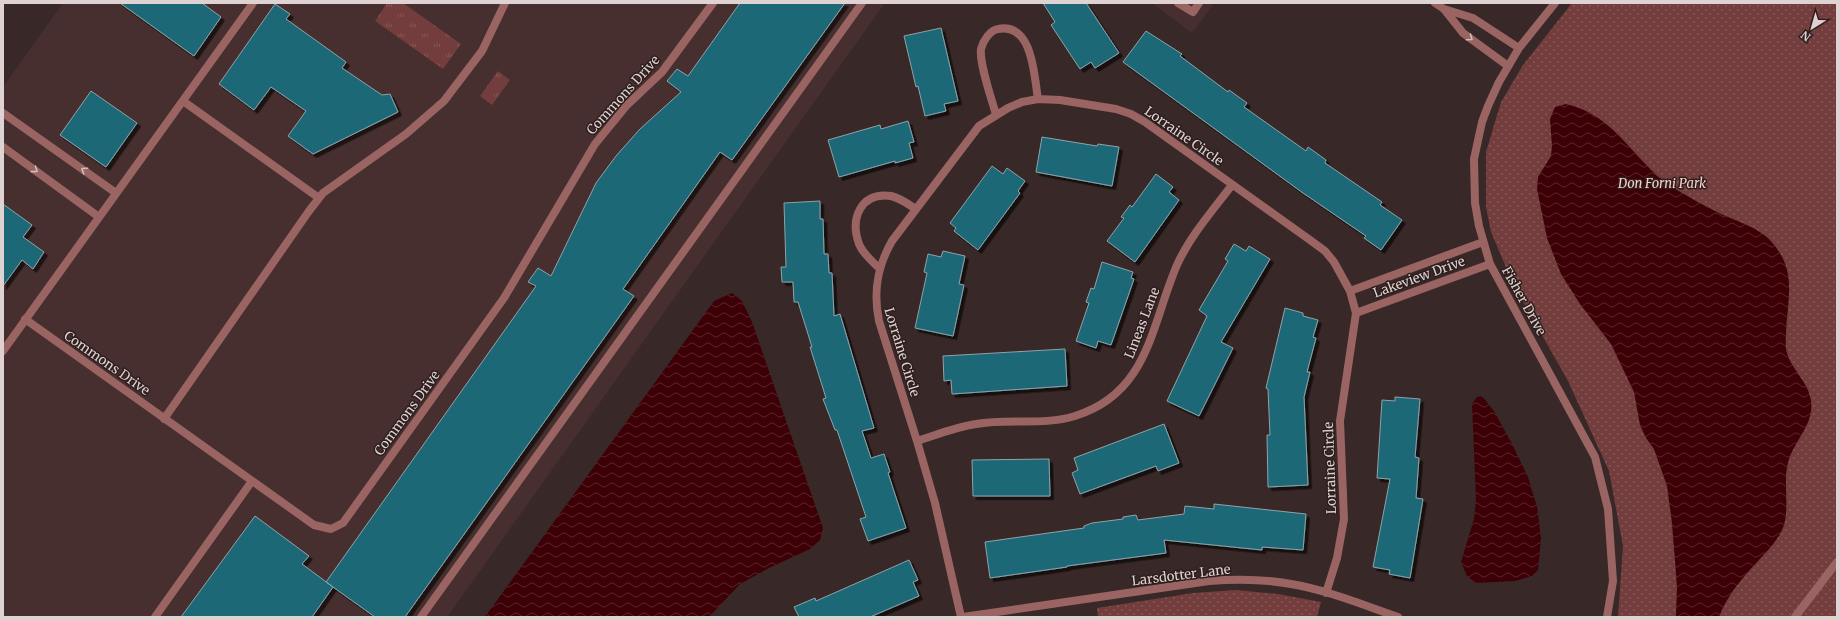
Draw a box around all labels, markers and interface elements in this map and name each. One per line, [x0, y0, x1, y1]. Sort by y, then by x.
north arrow [1792, 8, 1832, 48]
text: N [1798, 28, 1814, 44]
one-way arrow [1465, 33, 1472, 40]
street label: Commons Drive [583, 52, 663, 138]
street label: Lorraine Circle [1141, 103, 1227, 170]
one-way arrow [30, 165, 37, 172]
one-way arrow [82, 168, 89, 175]
park label: Don Forni Park [1617, 175, 1706, 192]
street label: Lakeview Drive [1371, 252, 1467, 301]
street label: Fisher Drive [1498, 264, 1550, 339]
street label: Lineas Lane [1121, 285, 1163, 361]
street label: Lorraine Circle [880, 305, 924, 399]
street label: Commons Drive [61, 327, 153, 399]
street label: Commons Drive [370, 367, 444, 459]
street label: Lorraine Circle [1320, 421, 1340, 514]
street label: Larsdotter Lane [1131, 560, 1232, 590]

